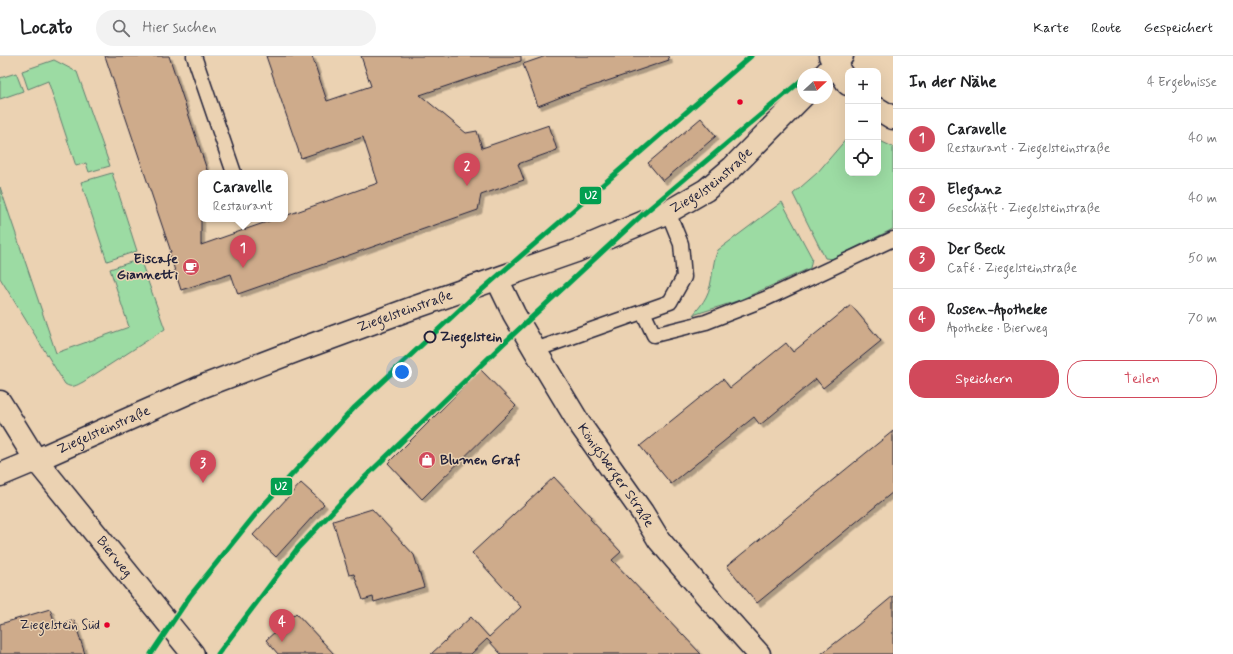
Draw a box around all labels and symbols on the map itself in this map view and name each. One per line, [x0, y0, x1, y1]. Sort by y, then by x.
north arrow [797, 68, 833, 104]
unlabelled marker [735, 97, 745, 107]
street label: Ziegelsteinstraße [667, 143, 757, 218]
pin: 2 [454, 153, 480, 186]
line badge: U2 [579, 186, 602, 205]
text: U2 [585, 189, 598, 203]
pin: 1 [230, 235, 256, 268]
place label: Eiscafe Giannetti [117, 250, 178, 284]
cafe icon: Eiscafe Giannetti [181, 257, 201, 277]
street label: Ziegelsteinstraße [355, 286, 455, 337]
place label: Ziegelstein [440, 328, 502, 349]
marker: Ziegelstein [423, 330, 437, 344]
your location [392, 362, 412, 382]
street label: Ziegelsteinstraße [54, 402, 153, 458]
street label: Königsberger Straße [573, 420, 658, 531]
pin: 3 [190, 450, 216, 483]
shop icon: Blumen Graf [417, 450, 437, 470]
place label: Blumen Graf [440, 451, 520, 469]
line badge: U2 [270, 477, 293, 496]
text: U2 [275, 480, 288, 494]
street label: Bierweg [92, 533, 137, 581]
pin: 4 [269, 609, 295, 642]
place label: Ziegelstein Süd [20, 617, 100, 636]
marker: Ziegelstein Süd [102, 620, 112, 630]

